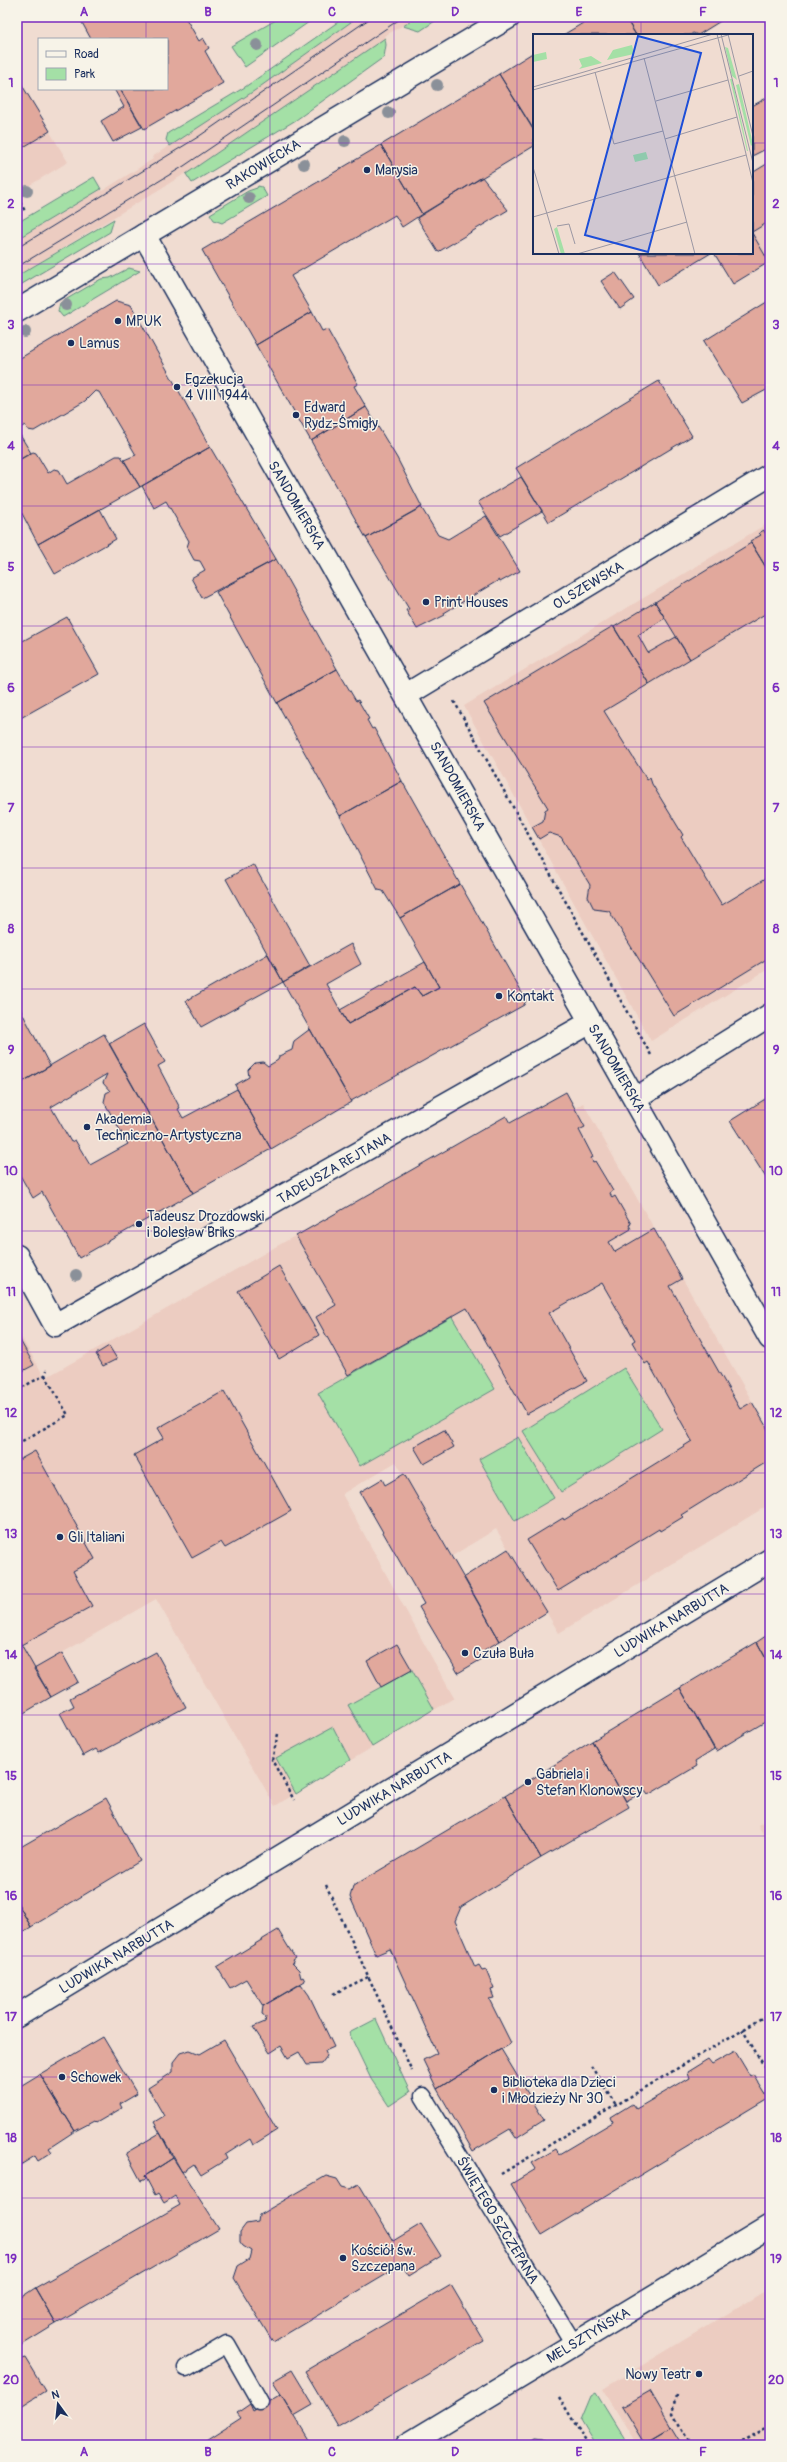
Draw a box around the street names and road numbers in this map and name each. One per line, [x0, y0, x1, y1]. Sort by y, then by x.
street label: RAKOWIECKA [223, 136, 304, 193]
street label: SANDOMIERSKA [264, 458, 329, 553]
street label: OLSZEWSKA [550, 558, 627, 613]
street label: SANDOMIERSKA [426, 739, 489, 834]
street label: SANDOMIERSKA [584, 1021, 649, 1116]
street label: TADEUSZA REJTANA [274, 1129, 394, 1208]
street label: LUDWIKA NARBUTTA [611, 1580, 732, 1661]
street label: LUDWIKA NARBUTTA [334, 1748, 455, 1829]
street label: LUDWIKA NARBUTTA [56, 1916, 177, 1997]
street label: ŚWIĘTEGO SZCZEPANA [453, 2153, 543, 2287]
street label: MELSZTYŃSKA [543, 2303, 633, 2367]

